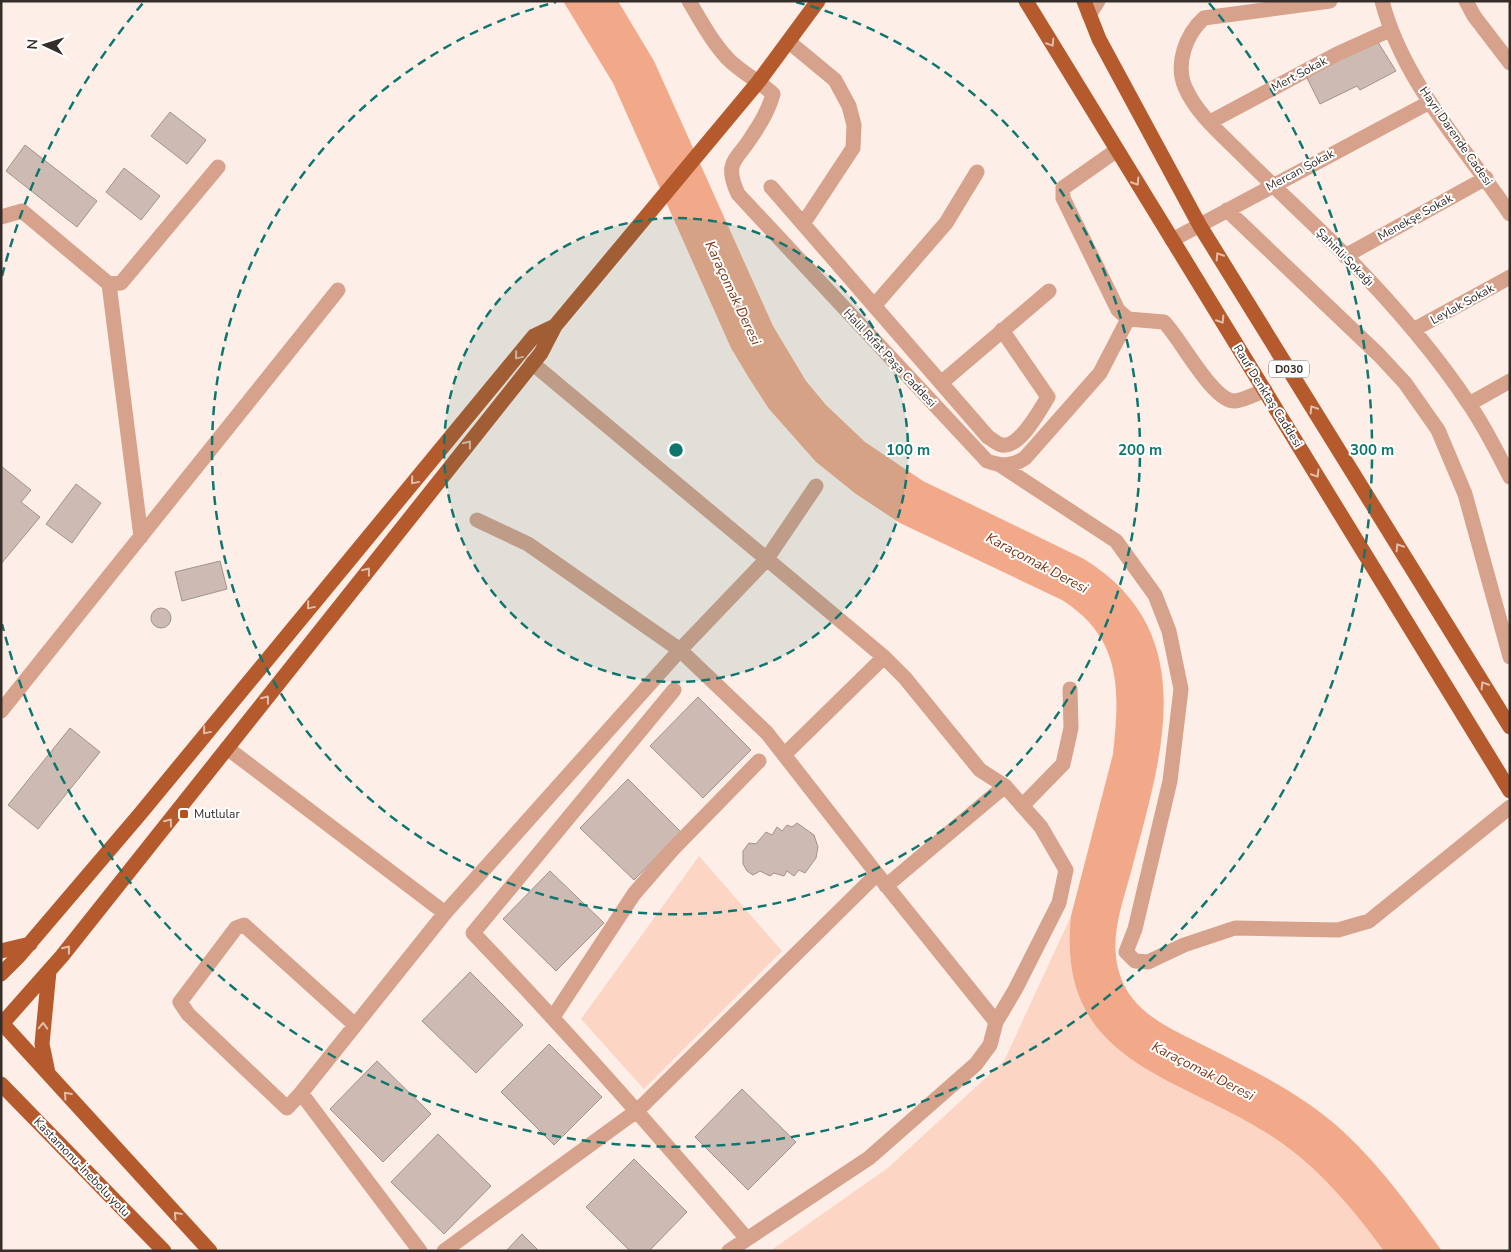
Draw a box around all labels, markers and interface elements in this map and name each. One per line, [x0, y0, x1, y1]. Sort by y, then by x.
north arrow [20, 20, 70, 70]
text: N [23, 38, 42, 50]
one-way arrow [1045, 38, 1055, 47]
street label: Mert Sokak [1268, 52, 1331, 95]
street label: Hayri Darende Cadesi [1416, 83, 1496, 189]
street label: Mercan Sokak [1263, 145, 1338, 195]
one-way arrow [1130, 176, 1140, 185]
street label: Menekşe Sokak [1375, 189, 1456, 244]
street label: Şahinli Sokağı [1313, 225, 1377, 289]
water label: Karaçomak Deresi [701, 238, 766, 349]
one-way arrow [1215, 252, 1225, 261]
street label: Leylak Sokak [1427, 279, 1497, 328]
street label: Halil Rıfat Paşa Caddesi [840, 305, 940, 411]
one-way arrow [1215, 315, 1225, 324]
street label: Rauf Denktaş Caddesi [1230, 341, 1306, 451]
one-way arrow [515, 350, 523, 359]
road number: D030 [1269, 360, 1309, 378]
one-way arrow [1310, 405, 1320, 414]
text: 100 m [886, 440, 930, 460]
text: 200 m [1118, 440, 1162, 460]
text: 300 m [1350, 440, 1394, 460]
one-way arrow [463, 441, 471, 450]
centre of rings [667, 441, 685, 459]
one-way arrow [1309, 468, 1319, 477]
one-way arrow [411, 475, 419, 484]
water label: Karaçomak Deresi [983, 528, 1092, 598]
one-way arrow [1395, 544, 1405, 553]
one-way arrow [362, 568, 370, 577]
one-way arrow [307, 601, 316, 610]
one-way arrow [1481, 682, 1491, 691]
one-way arrow [261, 695, 270, 704]
one-way arrow [203, 726, 212, 735]
place label: Mutlular [194, 806, 240, 822]
marker: Mutlular [178, 808, 190, 820]
one-way arrow [163, 818, 172, 827]
one-way arrow [62, 946, 70, 955]
one-way arrow [37, 1022, 48, 1030]
water label: Karaçomak Deresi [1148, 1037, 1258, 1105]
one-way arrow [64, 1091, 73, 1100]
street label: Kastamonu-İnebolu yolu [30, 1114, 134, 1220]
one-way arrow [174, 1211, 183, 1220]

